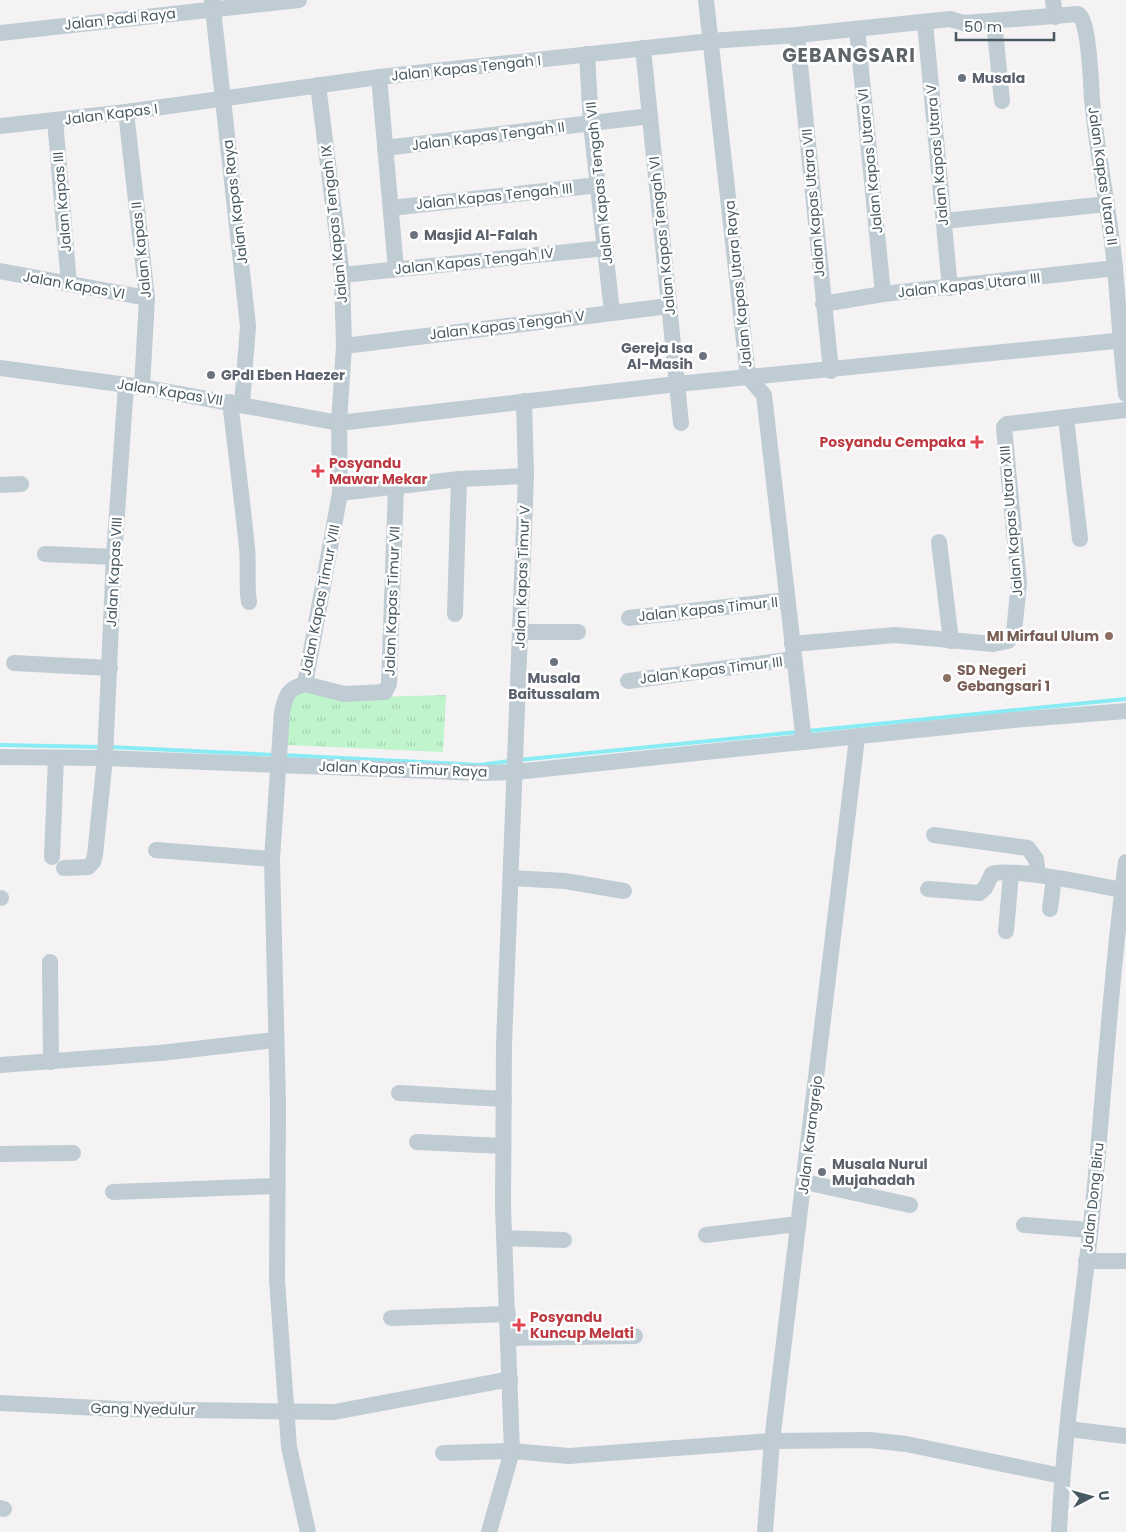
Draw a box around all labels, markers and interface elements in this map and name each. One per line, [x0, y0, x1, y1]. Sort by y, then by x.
street label: Jalan Padi Raya [63, 3, 177, 35]
scale bar [956, 10, 1054, 42]
text: 50 m [964, 16, 1002, 37]
district label: GEBANGSARI [782, 42, 916, 69]
street label: Jalan Kapas Tengah I [390, 50, 542, 86]
place label: Musala [972, 68, 1025, 88]
marker: Musala [956, 72, 968, 84]
street label: Jalan Kapas Utara V [921, 83, 953, 227]
street label: Jalan Kapas Utara VI [852, 88, 888, 234]
street label: Jalan Kapas I [63, 98, 159, 130]
street label: Jalan Kapas Tengah VII [581, 101, 617, 265]
street label: Jalan Kapas Utara II [1083, 105, 1123, 247]
street label: Jalan Kapas Tengah II [410, 117, 566, 155]
street label: Jalan Kapas Utara VII [797, 128, 829, 278]
street label: Jalan Kapas Raya [217, 138, 253, 266]
street label: Jalan Kapas Tengah IX [316, 143, 352, 304]
street label: Jalan Kapas III [48, 151, 76, 253]
street label: Jalan Kapas Tengah VI [644, 155, 680, 317]
street label: Jalan Kapas Tengah III [415, 178, 573, 214]
street label: Jalan Kapas Utara Raya [719, 199, 757, 369]
street label: Jalan Kapas II [126, 201, 156, 299]
place label: Masjid Al-Falah [424, 225, 538, 245]
marker: Masjid Al-Falah [408, 229, 420, 241]
street label: Jalan Kapas Tengah IV [393, 243, 555, 279]
street label: Jalan Kapas VI [21, 266, 127, 304]
street label: Jalan Kapas Utara III [897, 268, 1041, 302]
street label: Jalan Kapas Tengah V [428, 305, 586, 344]
place label: Gereja Isa Al-Masih [621, 338, 693, 374]
marker: Gereja Isa Al-Masih [697, 350, 709, 362]
place label: GPdI Eben Haezer [221, 365, 345, 385]
marker: GPdI Eben Haezer [205, 369, 217, 381]
street label: Jalan Kapas VII [116, 374, 224, 410]
place label: Posyandu Cempaka [820, 432, 966, 452]
marker: Posyandu Cempaka [970, 435, 984, 449]
street label: Jalan Kapas Utara XIII [994, 445, 1028, 597]
place label: Posyandu Mawar Mekar [329, 453, 428, 489]
marker: Posyandu Mawar Mekar [311, 464, 325, 478]
street label: Jalan Kapas Timur V [510, 505, 535, 649]
street label: Jalan Kapas VIII [101, 516, 127, 628]
street label: Jalan Kapas Timur VIII [296, 523, 344, 677]
street label: Jalan Kapas Timur VII [379, 526, 405, 676]
street label: Jalan Kapas Timur II [637, 592, 779, 626]
place label: MI Mirfaul Ulum [987, 626, 1099, 646]
marker: MI Mirfaul Ulum [1103, 630, 1115, 642]
street label: Jalan Kapas Timur III [638, 651, 784, 689]
marker: Musala Baitussalam [548, 656, 560, 668]
place label: SD Negeri Gebangsari 1 [957, 660, 1050, 696]
place label: Musala Baitussalam [508, 668, 600, 704]
marker: SD Negeri Gebangsari 1 [941, 672, 953, 684]
street label: Jalan Kapas Timur Raya [318, 756, 488, 782]
street label: Jalan Karangrejo [793, 1074, 827, 1196]
street label: Jalan Dong Biru [1077, 1141, 1109, 1253]
place label: Musala Nurul Mujahadah [832, 1154, 928, 1190]
marker: Musala Nurul Mujahadah [816, 1166, 828, 1178]
place label: Posyandu Kuncup Melati [530, 1307, 634, 1343]
marker: Posyandu Kuncup Melati [512, 1318, 526, 1332]
street label: Gang Nyedulur [90, 1398, 196, 1420]
north arrow [1066, 1472, 1116, 1522]
text: U [1093, 1490, 1114, 1502]

